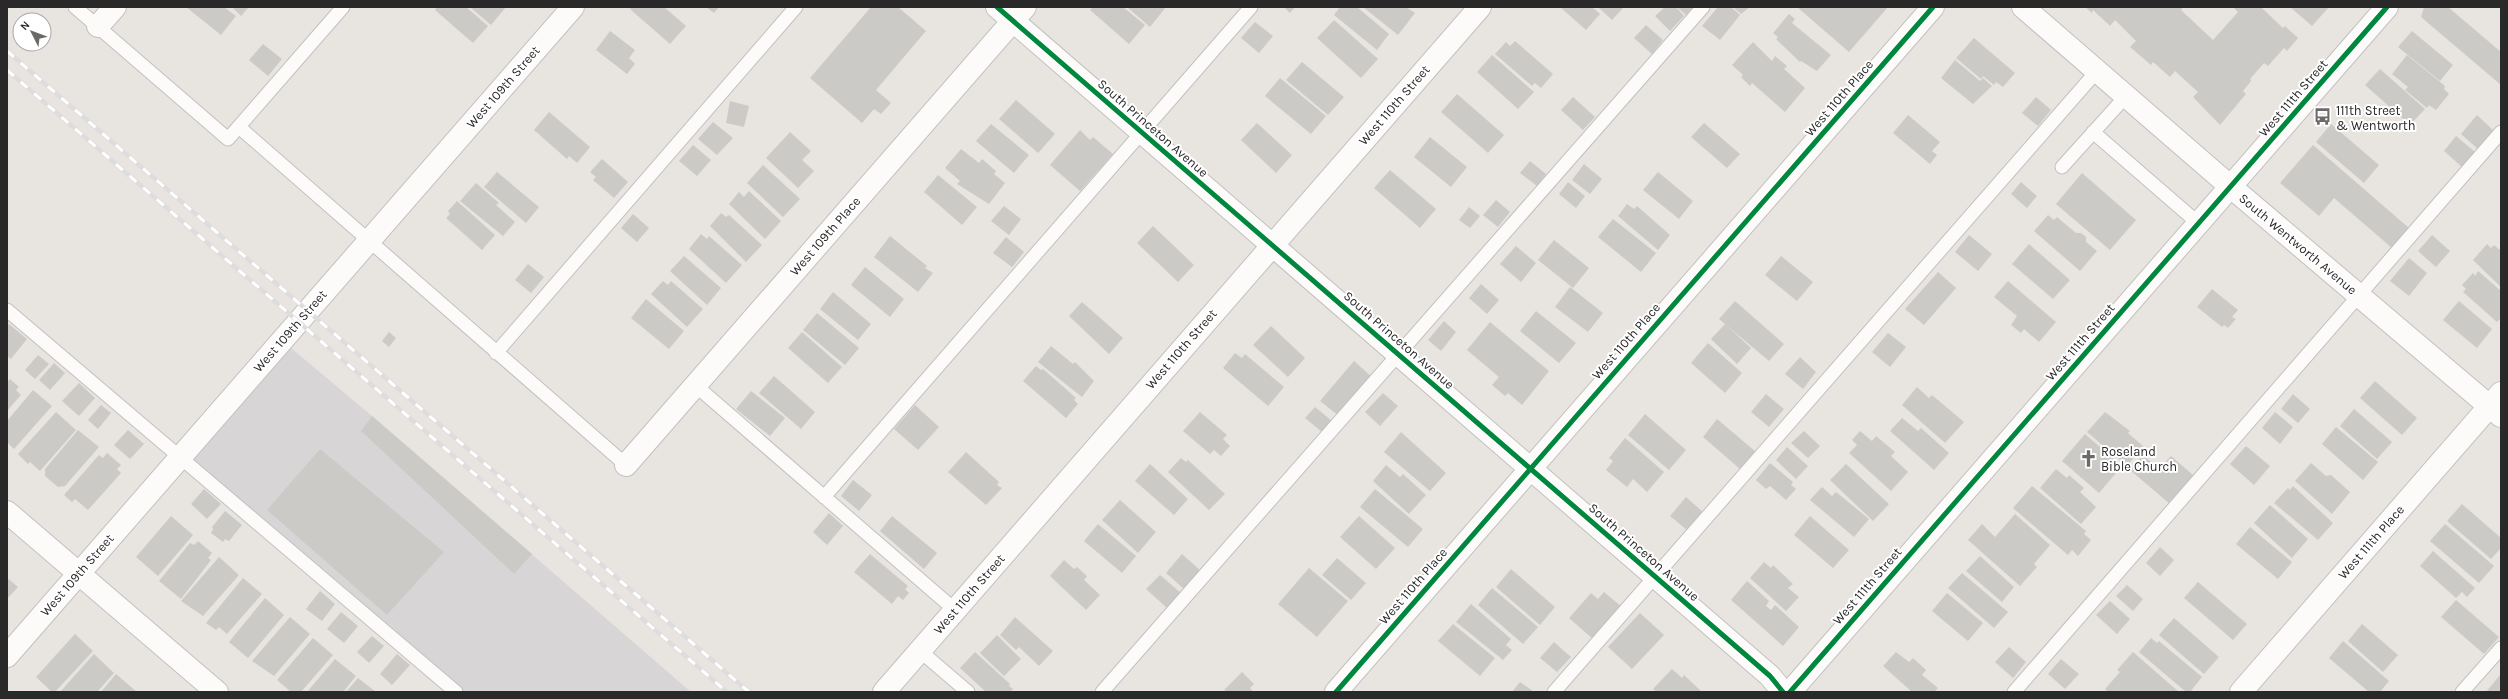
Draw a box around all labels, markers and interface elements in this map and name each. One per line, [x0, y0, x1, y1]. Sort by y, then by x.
north arrow [12, 12, 52, 52]
text: N [17, 18, 32, 33]
street label: West 109th Street [463, 43, 543, 131]
street label: West 111th Street [2255, 56, 2331, 140]
street label: West 110th Place [1802, 57, 1876, 139]
street label: West 110th Street [1355, 62, 1433, 148]
street label: South Princeton Avenue [1095, 76, 1212, 180]
place label: 111th Street & Wentworth [2336, 103, 2416, 133]
bus stop icon: 111th Street & Wentworth [2313, 107, 2333, 127]
street label: South Wentworth Avenue [2236, 190, 2360, 298]
street label: West 109th Place [787, 193, 863, 278]
street label: West 109th Street [250, 287, 330, 375]
street label: South Princeton Avenue [1341, 288, 1458, 392]
street label: West 110th Place [1589, 300, 1663, 382]
street label: West 111th Street [2042, 300, 2118, 384]
street label: West 110th Street [1142, 306, 1220, 392]
place label: Roseland Bible Church [2101, 444, 2177, 474]
church icon: Roseland Bible Church [2078, 448, 2098, 468]
street label: South Princeton Avenue [1586, 500, 1703, 604]
street label: West 111th Place [2335, 502, 2407, 582]
street label: West 109th Street [37, 531, 117, 619]
street label: West 111th Street [1829, 544, 1905, 628]
street label: West 110th Place [1376, 545, 1450, 627]
street label: West 110th Street [930, 551, 1008, 637]

